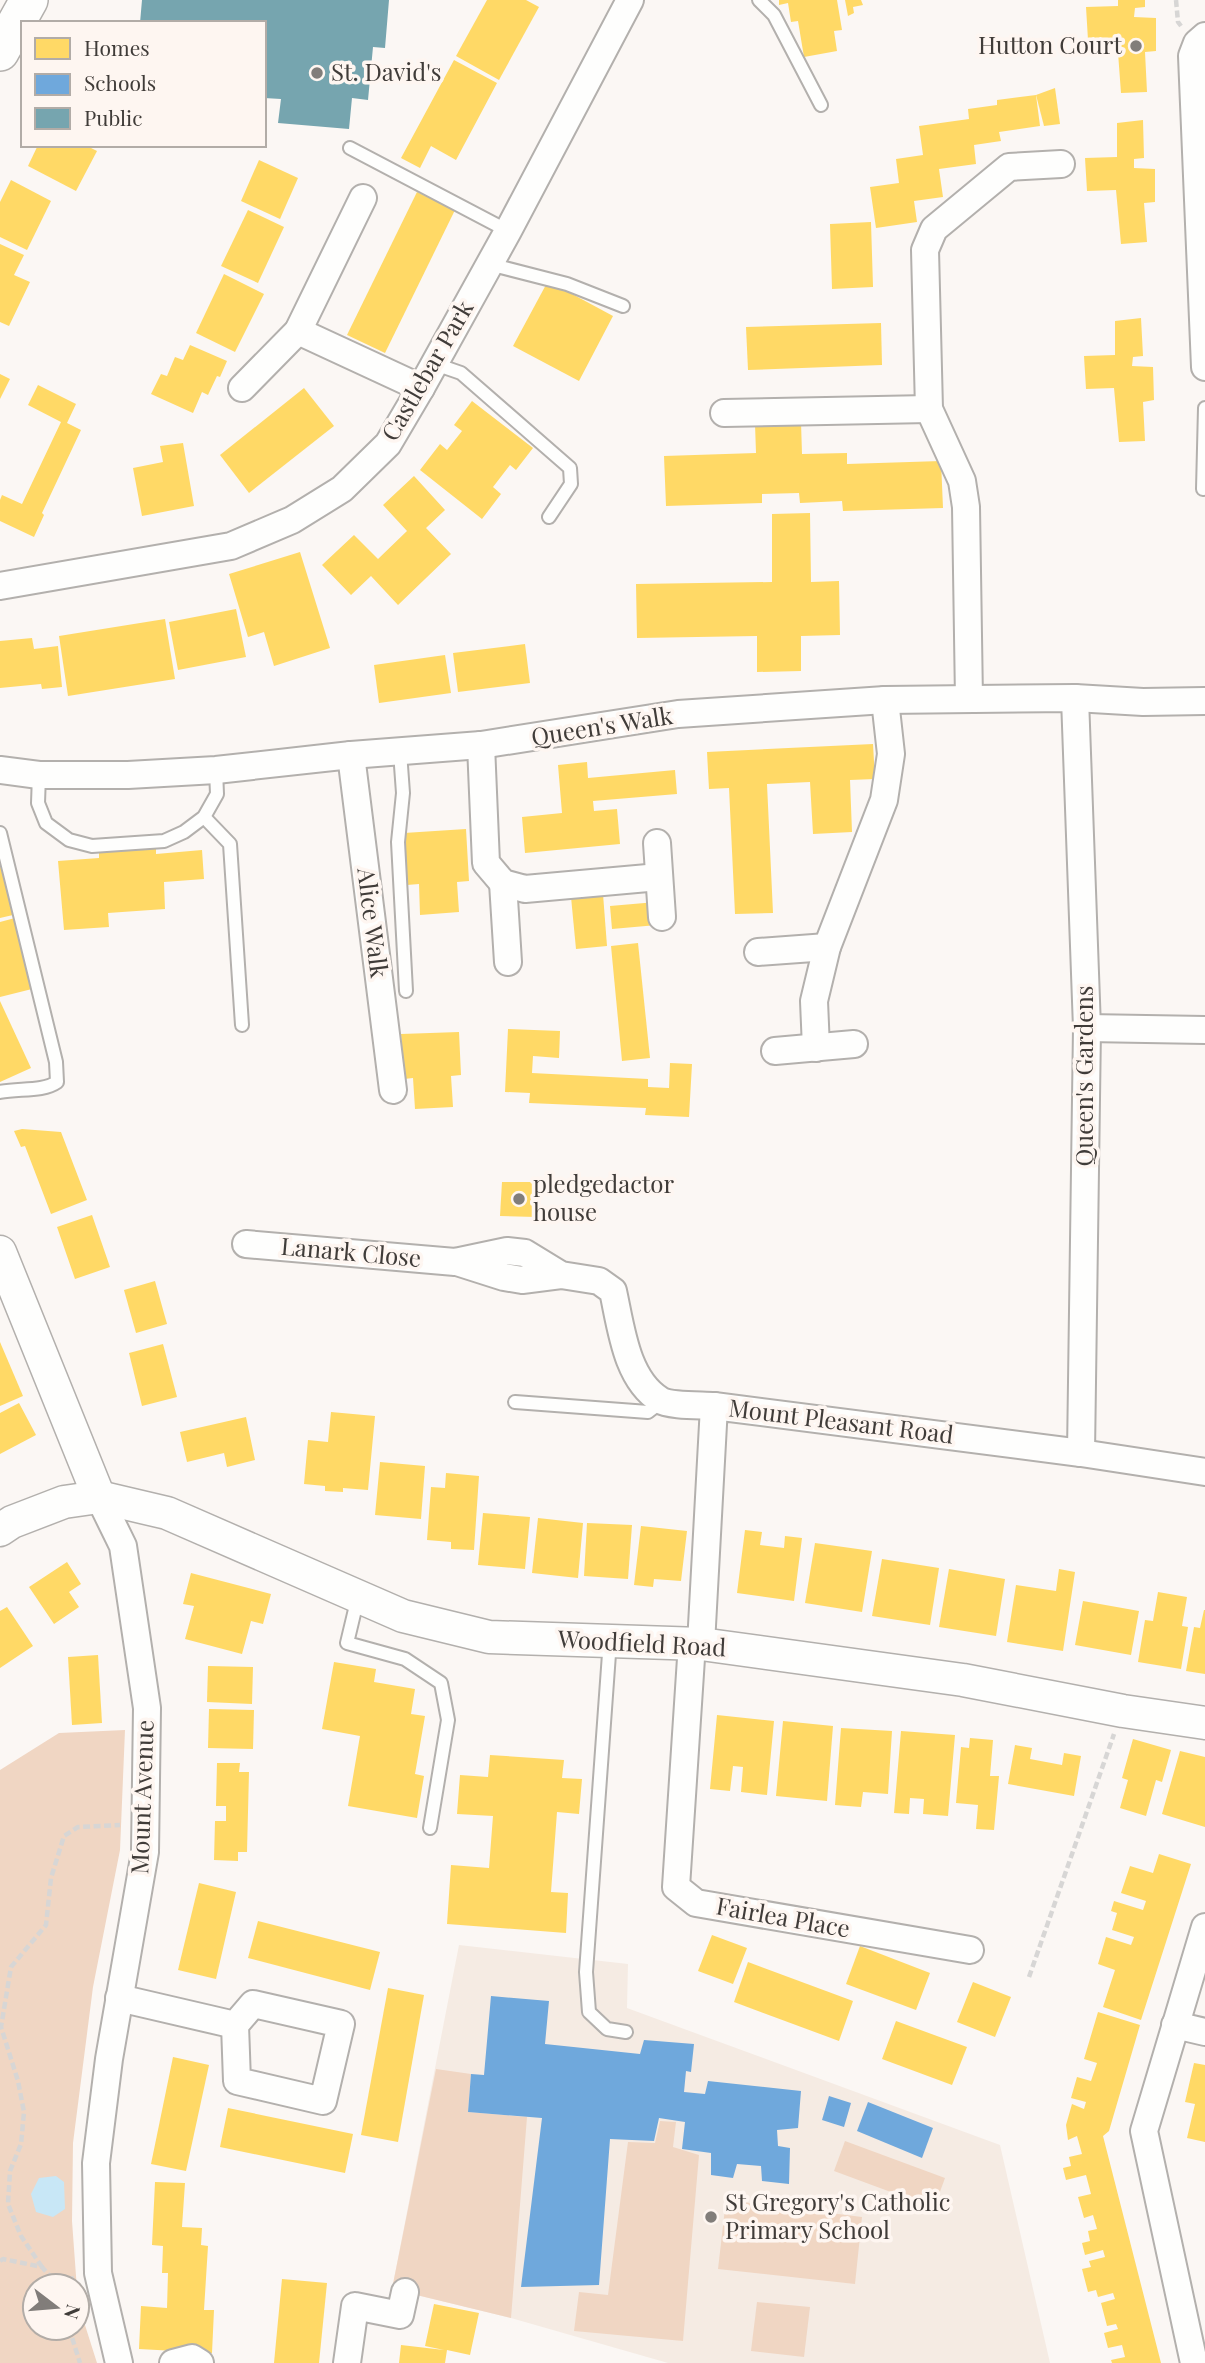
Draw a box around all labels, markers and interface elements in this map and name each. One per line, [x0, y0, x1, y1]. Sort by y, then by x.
legend [21, 21, 266, 147]
place label: Hutton Court [978, 28, 1122, 60]
text: Homes [84, 33, 150, 61]
marker: Hutton Court [1128, 38, 1144, 54]
place label: St. David's [331, 55, 442, 87]
marker: St. David's [309, 65, 325, 81]
text: Schools [84, 68, 156, 96]
text: Public [84, 103, 142, 131]
street label: Castlebar Park [373, 293, 480, 446]
street label: Queen's Walk [529, 698, 676, 752]
street label: Alice Walk [351, 865, 397, 980]
street label: Queen's Gardens [1067, 985, 1099, 1167]
place label: pledgedactor house [533, 1167, 674, 1227]
marker: pledgedactor house [511, 1191, 527, 1207]
street label: Lanark Close [280, 1229, 423, 1273]
street label: Mount Pleasant Road [727, 1390, 955, 1450]
street label: Woodfield Road [556, 1622, 727, 1662]
street label: Mount Avenue [122, 1719, 160, 1875]
street label: Fairlea Place [714, 1889, 853, 1944]
place label: St Gregory's Catholic Primary School [725, 2185, 950, 2245]
marker: St Gregory's Catholic Primary School [703, 2209, 719, 2225]
north arrow [21, 2272, 91, 2342]
text: N [59, 2302, 88, 2322]

